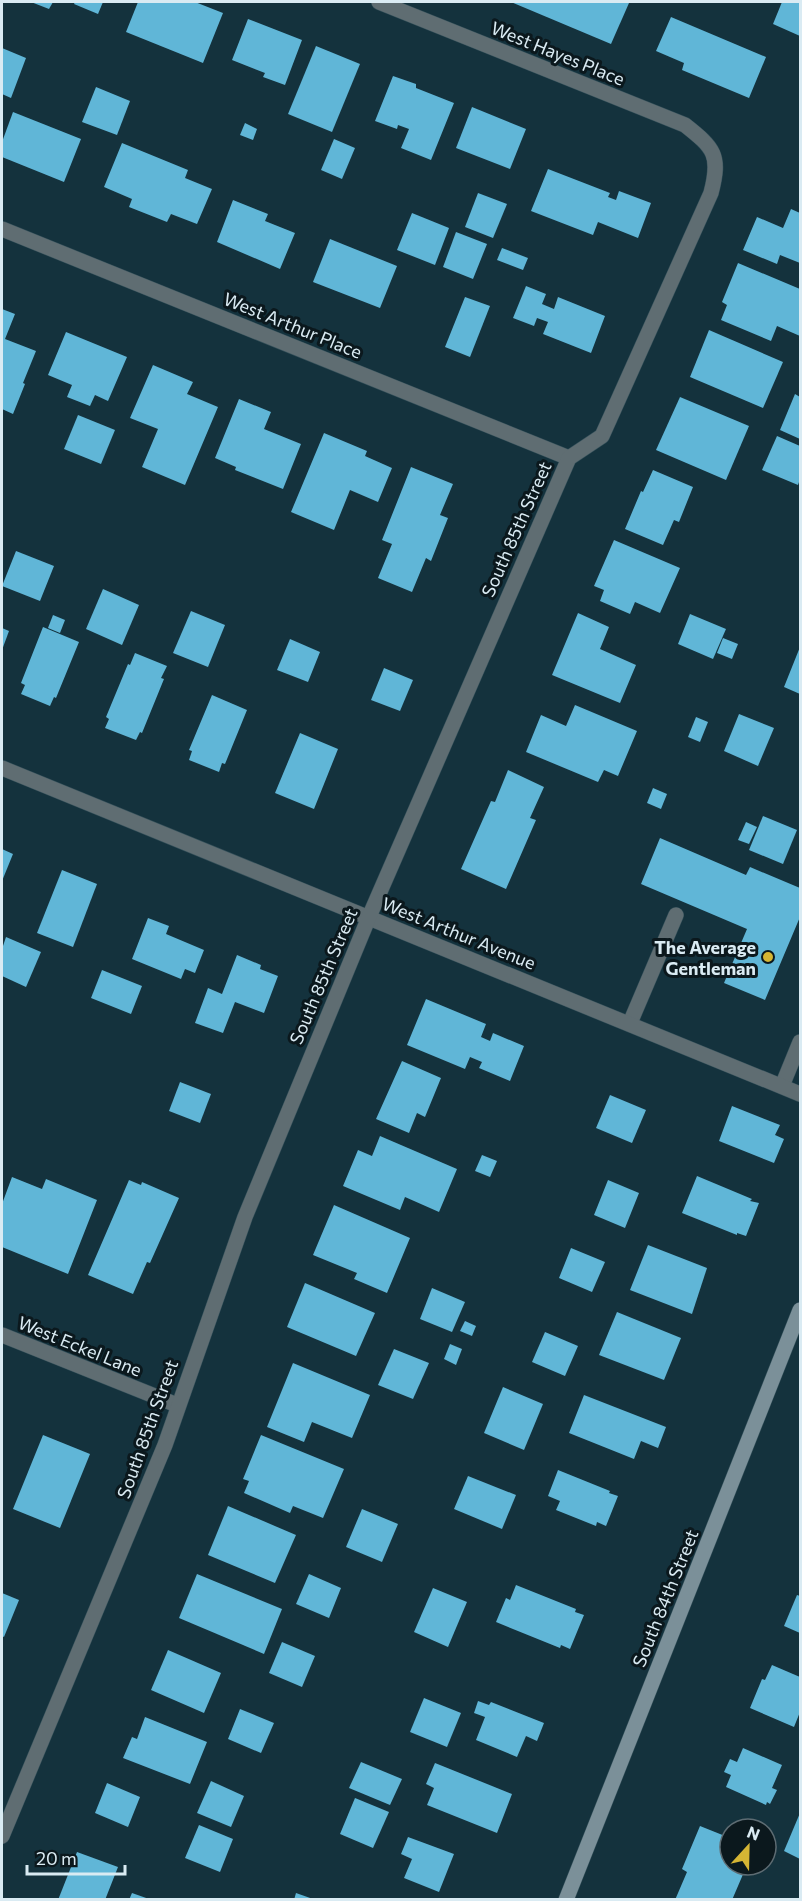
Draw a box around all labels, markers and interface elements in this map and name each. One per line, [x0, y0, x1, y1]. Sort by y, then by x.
street label: West Hayes Place [488, 16, 628, 90]
street label: West Arthur Place [221, 287, 365, 363]
street label: South 85th Street [476, 458, 556, 600]
street label: West Arthur Avenue [379, 892, 539, 974]
street label: South 85th Street [284, 905, 362, 1047]
place label: The Average Gentleman [654, 936, 756, 979]
marker: The Average Gentleman [761, 950, 775, 964]
street label: West Eckel Lane [15, 1311, 145, 1381]
street label: South 85th Street [112, 1357, 182, 1501]
street label: South 84th Street [627, 1526, 703, 1670]
north arrow [718, 1817, 778, 1877]
text: N [745, 1822, 763, 1844]
scale bar [27, 1838, 124, 1876]
text: 20 m [36, 1847, 77, 1869]

